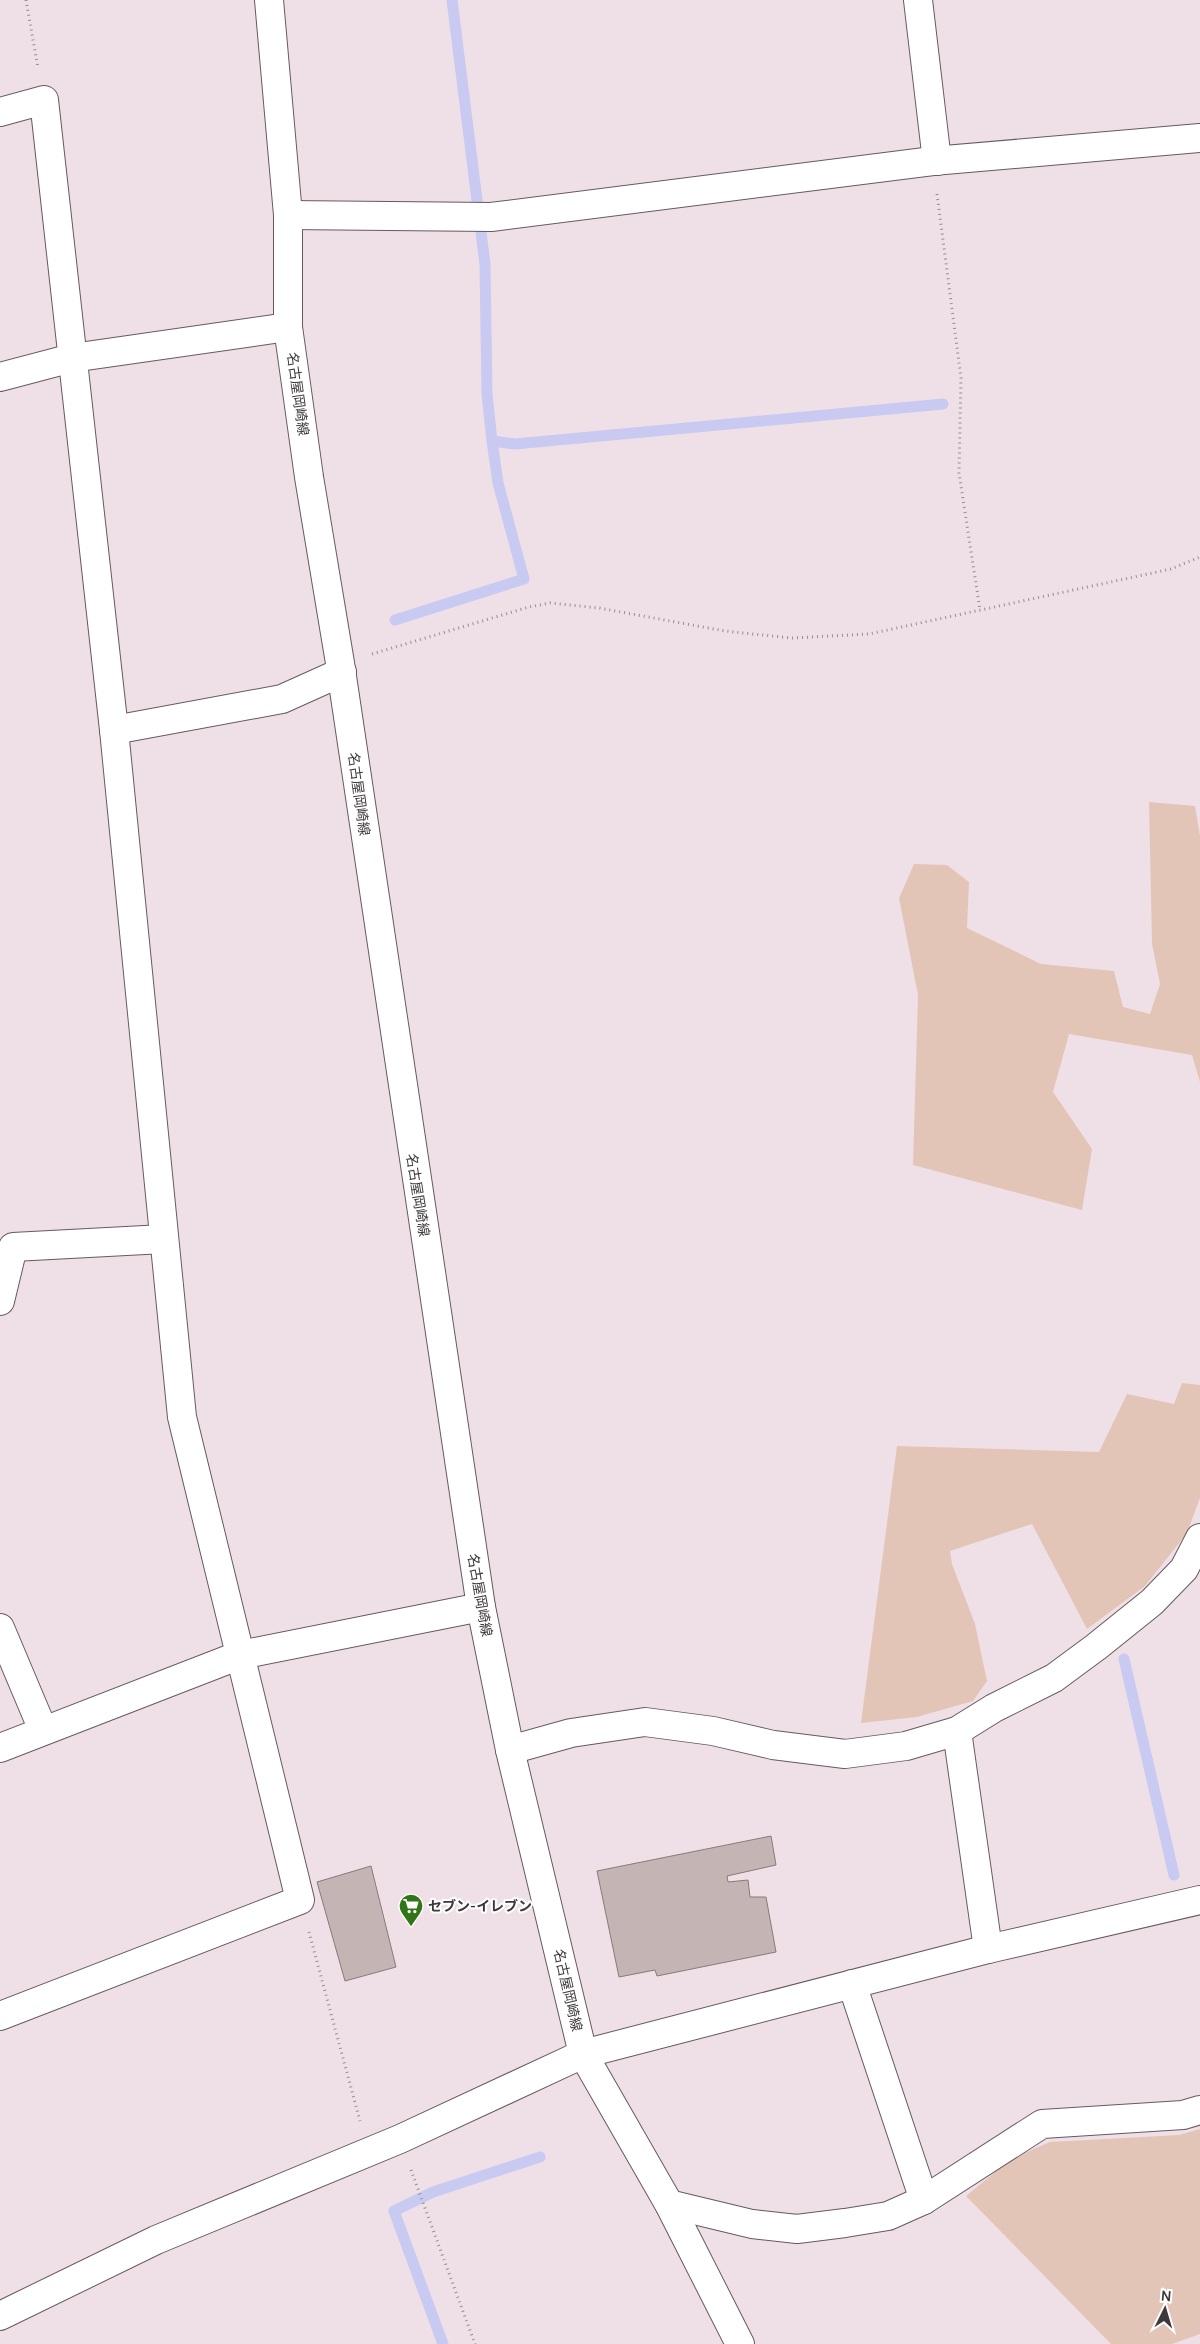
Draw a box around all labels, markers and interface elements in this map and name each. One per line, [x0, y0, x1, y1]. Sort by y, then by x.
street label: 名古屋岡崎線 [283, 351, 314, 437]
street label: 名古屋岡崎線 [344, 751, 375, 837]
street label: 名古屋岡崎線 [403, 1152, 434, 1238]
street label: 名古屋岡崎線 [464, 1552, 497, 1638]
supermarket icon: セブン-イレブン [398, 1893, 424, 1927]
place label: セブン-イレブン [428, 1896, 532, 1915]
street label: 名古屋岡崎線 [550, 1947, 587, 2033]
north arrow [1140, 2284, 1190, 2334]
text: N [1160, 2286, 1172, 2305]

